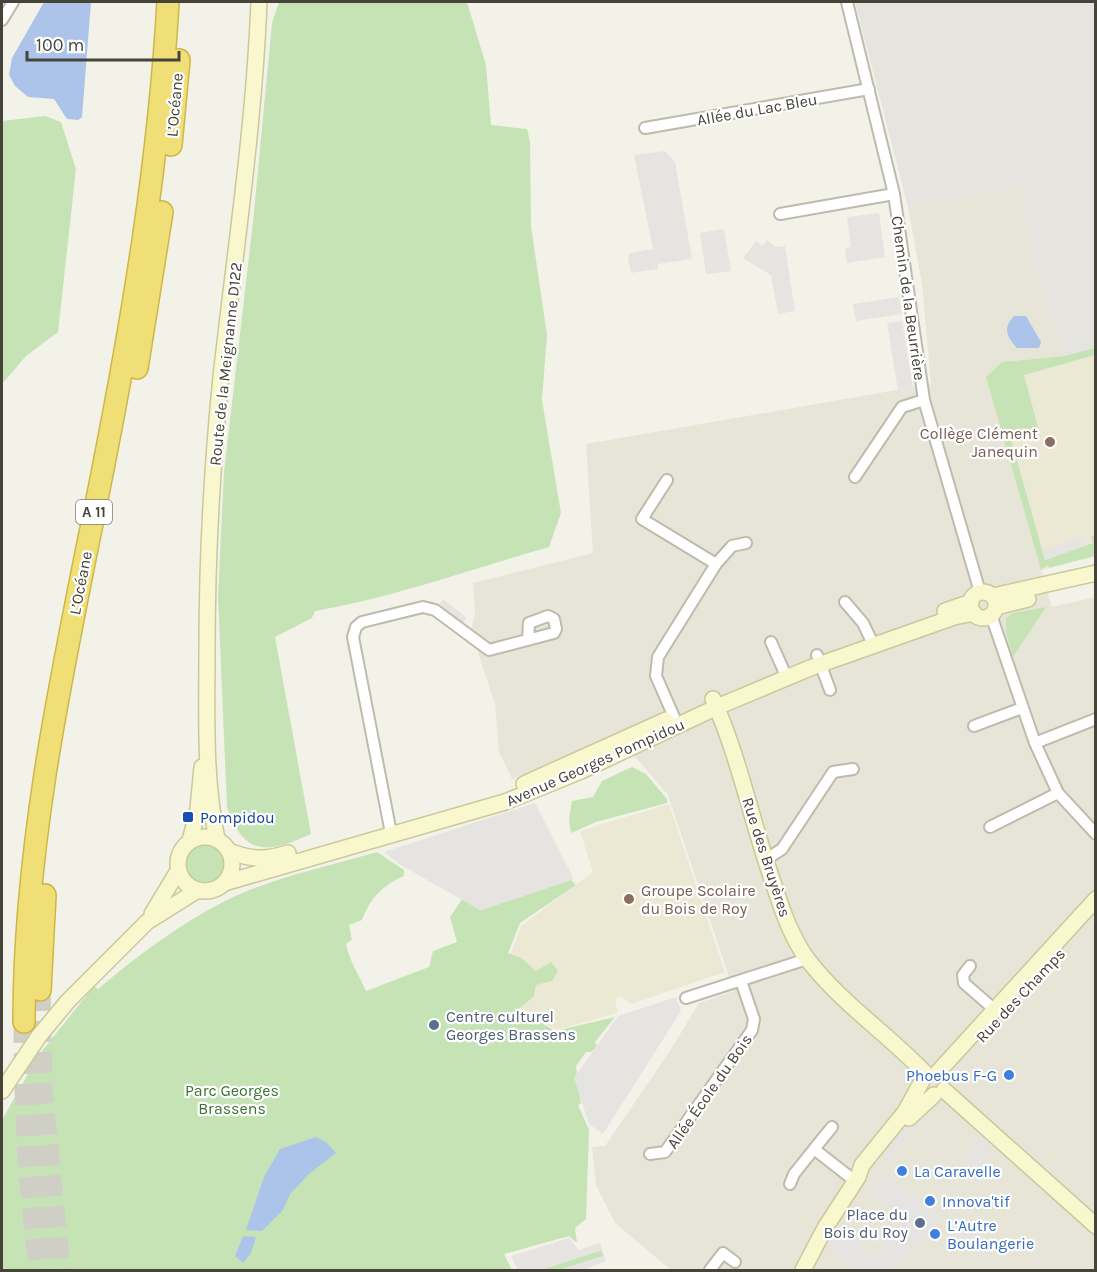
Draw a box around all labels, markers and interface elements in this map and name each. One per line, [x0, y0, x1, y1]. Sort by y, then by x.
scale bar [27, 24, 178, 62]
text: 100 m [36, 34, 84, 56]
street label: L’Océane [162, 72, 187, 138]
street label: Allée du Lac Bleu [695, 90, 819, 129]
street label: Chemin de la Beurrière [888, 215, 929, 382]
street label: Route de la Meignanne D122 [205, 261, 246, 467]
place label: Collège Clément Janequin [920, 424, 1038, 461]
marker: Collège Clément Janequin [1043, 435, 1057, 449]
road number: A 11 [76, 500, 112, 524]
street label: L’Océane [65, 550, 96, 616]
street label: Avenue Georges Pompidou [503, 714, 687, 810]
street label: Rue des Bruyères [738, 795, 795, 919]
place label: Pompidou [200, 808, 275, 827]
marker: Pompidou [181, 810, 195, 824]
place label: Groupe Scolaire du Bois de Roy [641, 881, 756, 918]
marker: Groupe Scolaire du Bois de Roy [622, 892, 636, 906]
street label: Rue des Champs [972, 944, 1069, 1047]
place label: Centre culturel Georges Brassens [446, 1007, 576, 1044]
marker: Centre culturel Georges Brassens [427, 1018, 441, 1032]
street label: Allée École du Bois [663, 1030, 756, 1152]
place label: Phoebus F-G [906, 1066, 997, 1085]
marker: Phoebus F-G [1002, 1068, 1016, 1082]
park label: Parc Georges Brassens [185, 1081, 279, 1118]
place label: La Caravelle [914, 1162, 1001, 1181]
marker: La Caravelle [895, 1164, 909, 1178]
place label: Innova'tif [942, 1192, 1010, 1211]
marker: Innova'tif [923, 1194, 937, 1208]
place label: Place du Bois du Roy [823, 1205, 909, 1242]
marker: Place du Bois du Roy [913, 1216, 927, 1230]
place label: L’Autre Boulangerie [947, 1216, 1034, 1253]
marker: L’Autre Boulangerie [928, 1227, 942, 1241]

